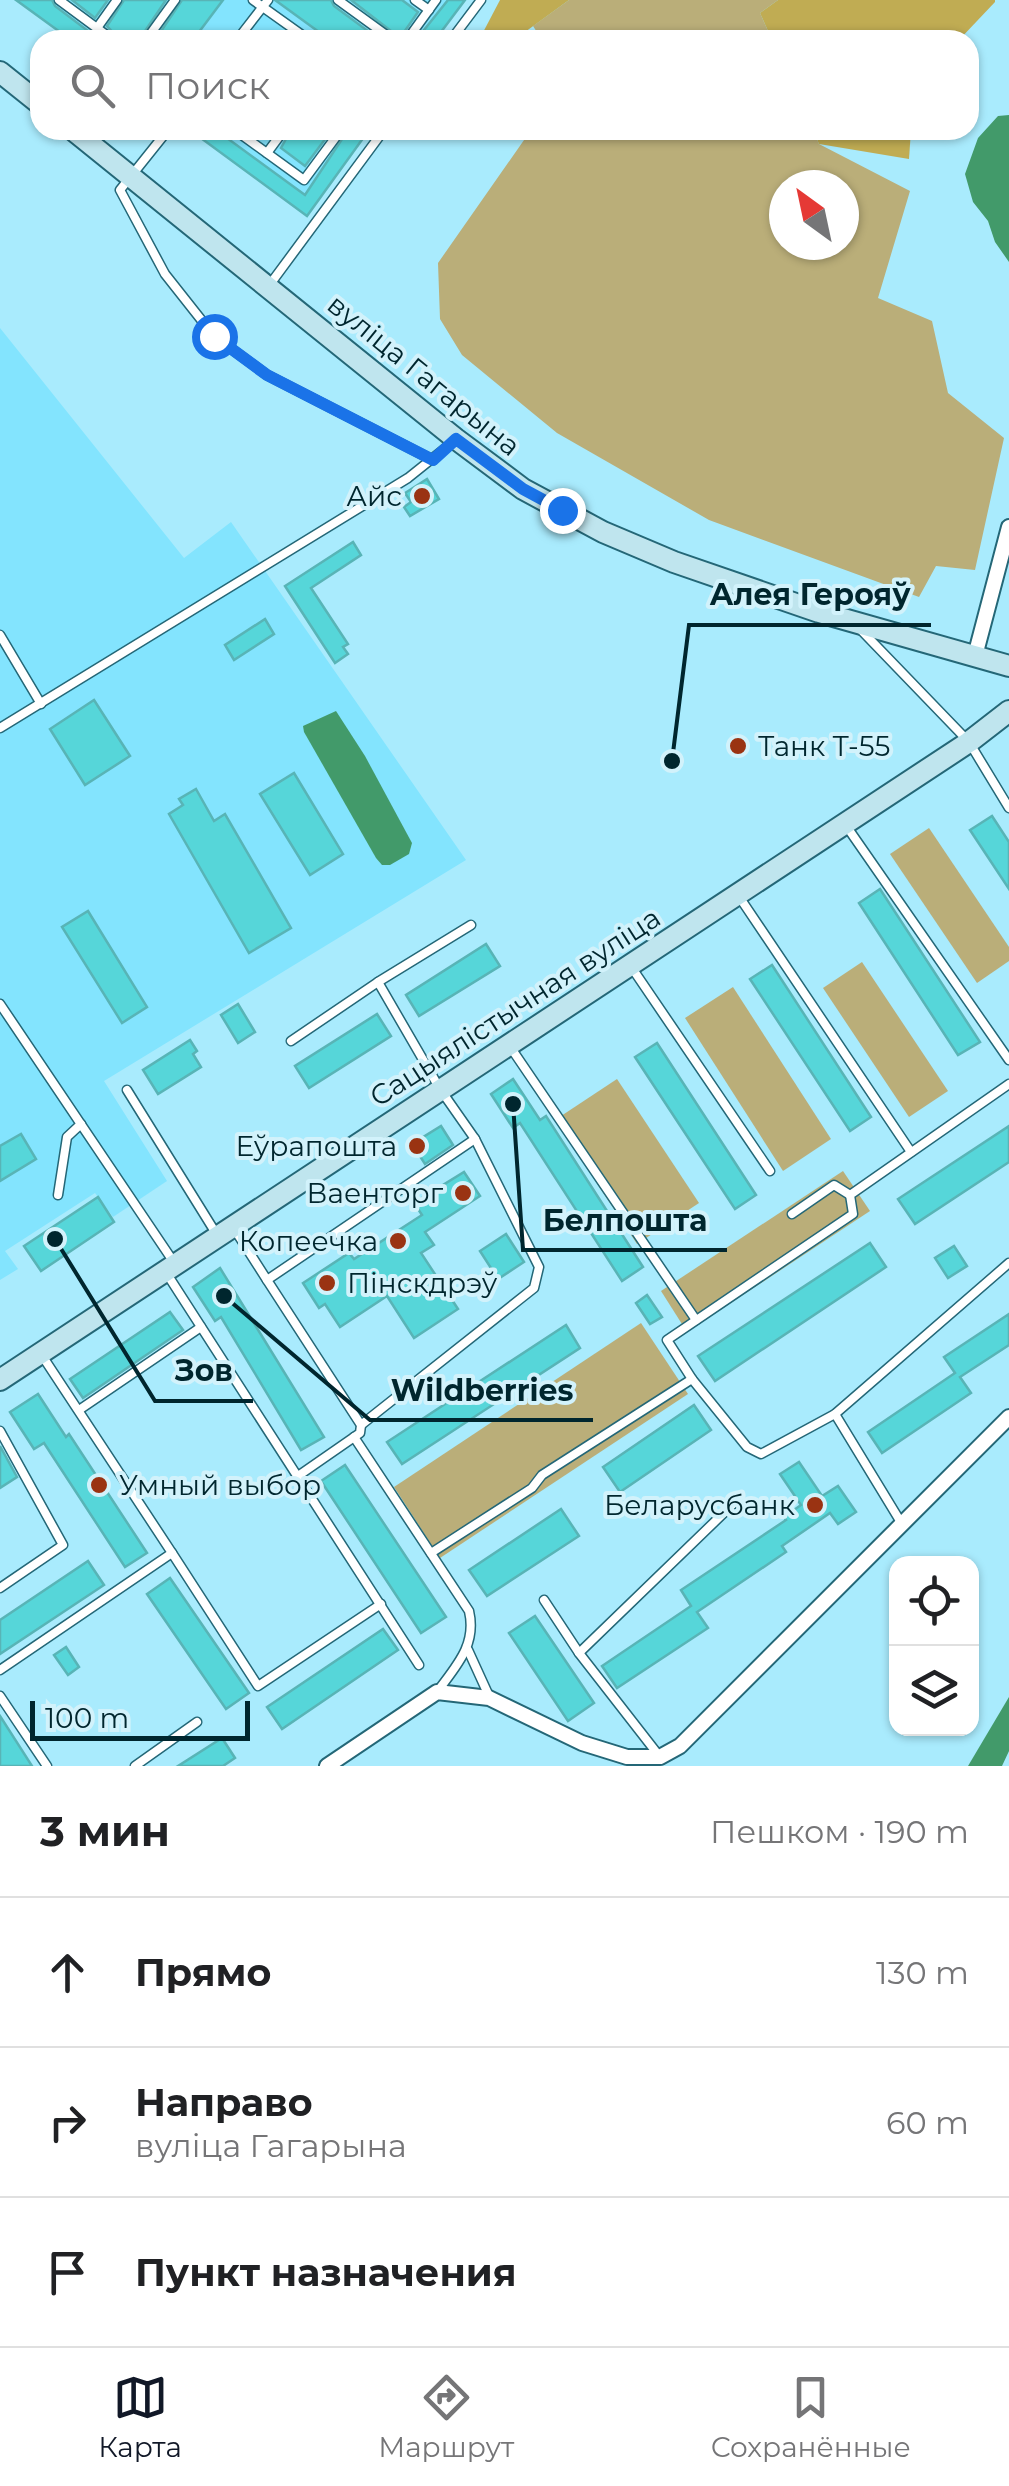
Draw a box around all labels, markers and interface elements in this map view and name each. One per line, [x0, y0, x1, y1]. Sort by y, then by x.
search box [30, 30, 979, 140]
icon: search [65, 58, 120, 113]
text: Поиск [145, 62, 270, 109]
north arrow [769, 170, 859, 260]
street label: вуліца Гагарына [321, 287, 527, 463]
route start [192, 314, 238, 360]
place label: Айс [346, 479, 402, 513]
marker: Айс [411, 485, 433, 507]
route end [540, 488, 586, 534]
callout: Алея Герояў [689, 565, 931, 625]
text: Алея Герояў [709, 576, 911, 613]
place label: Танк Т-55 [758, 729, 890, 763]
marker: Танк Т-55 [727, 735, 749, 757]
street label: Сацыялістычная вуліца [363, 900, 667, 1114]
place label: Еўрапошта [236, 1129, 397, 1163]
marker: Еўрапошта [406, 1135, 428, 1157]
place label: Ваенторг [307, 1176, 444, 1210]
marker: Ваенторг [452, 1182, 474, 1204]
callout: Белпошта [523, 1190, 727, 1250]
text: Белпошта [543, 1202, 707, 1239]
place label: Копеечка [239, 1224, 378, 1258]
marker: Копеечка [387, 1230, 409, 1252]
place label: Пінскдрэў [347, 1266, 498, 1300]
marker: Пінскдрэў [316, 1272, 338, 1294]
callout: Зов [155, 1341, 253, 1401]
text: Зов [174, 1352, 233, 1389]
callout: Wildberries [370, 1360, 593, 1420]
text: Wildberries [391, 1372, 573, 1409]
place label: Умный выбор [119, 1468, 321, 1502]
marker: Умный выбор [88, 1474, 110, 1496]
place label: Беларусбанк [604, 1488, 795, 1522]
marker: Беларусбанк [804, 1494, 826, 1516]
map controls [889, 1556, 979, 1736]
button: locate [889, 1556, 979, 1646]
button: layers [889, 1646, 979, 1736]
scale bar [30, 1696, 250, 1740]
text: 100 m [45, 1701, 129, 1735]
text: 3 мин [40, 1805, 170, 1857]
text: Пешком · 190 m [710, 1812, 969, 1851]
icon: ahead [40, 1945, 95, 2000]
text: Прямо [135, 1949, 271, 1996]
text: 130 m [876, 1953, 969, 1992]
text: Направо [135, 2079, 313, 2126]
icon: right [40, 2095, 95, 2150]
text: 60 m [886, 2103, 969, 2142]
text: вуліца Гагарына [135, 2126, 407, 2165]
icon: arrive [40, 2245, 95, 2300]
text: Пункт назначения [135, 2249, 517, 2296]
tab: Карта [98, 2370, 182, 2464]
tab: Маршрут [378, 2370, 514, 2464]
tab: Сохранённые [711, 2370, 911, 2464]

